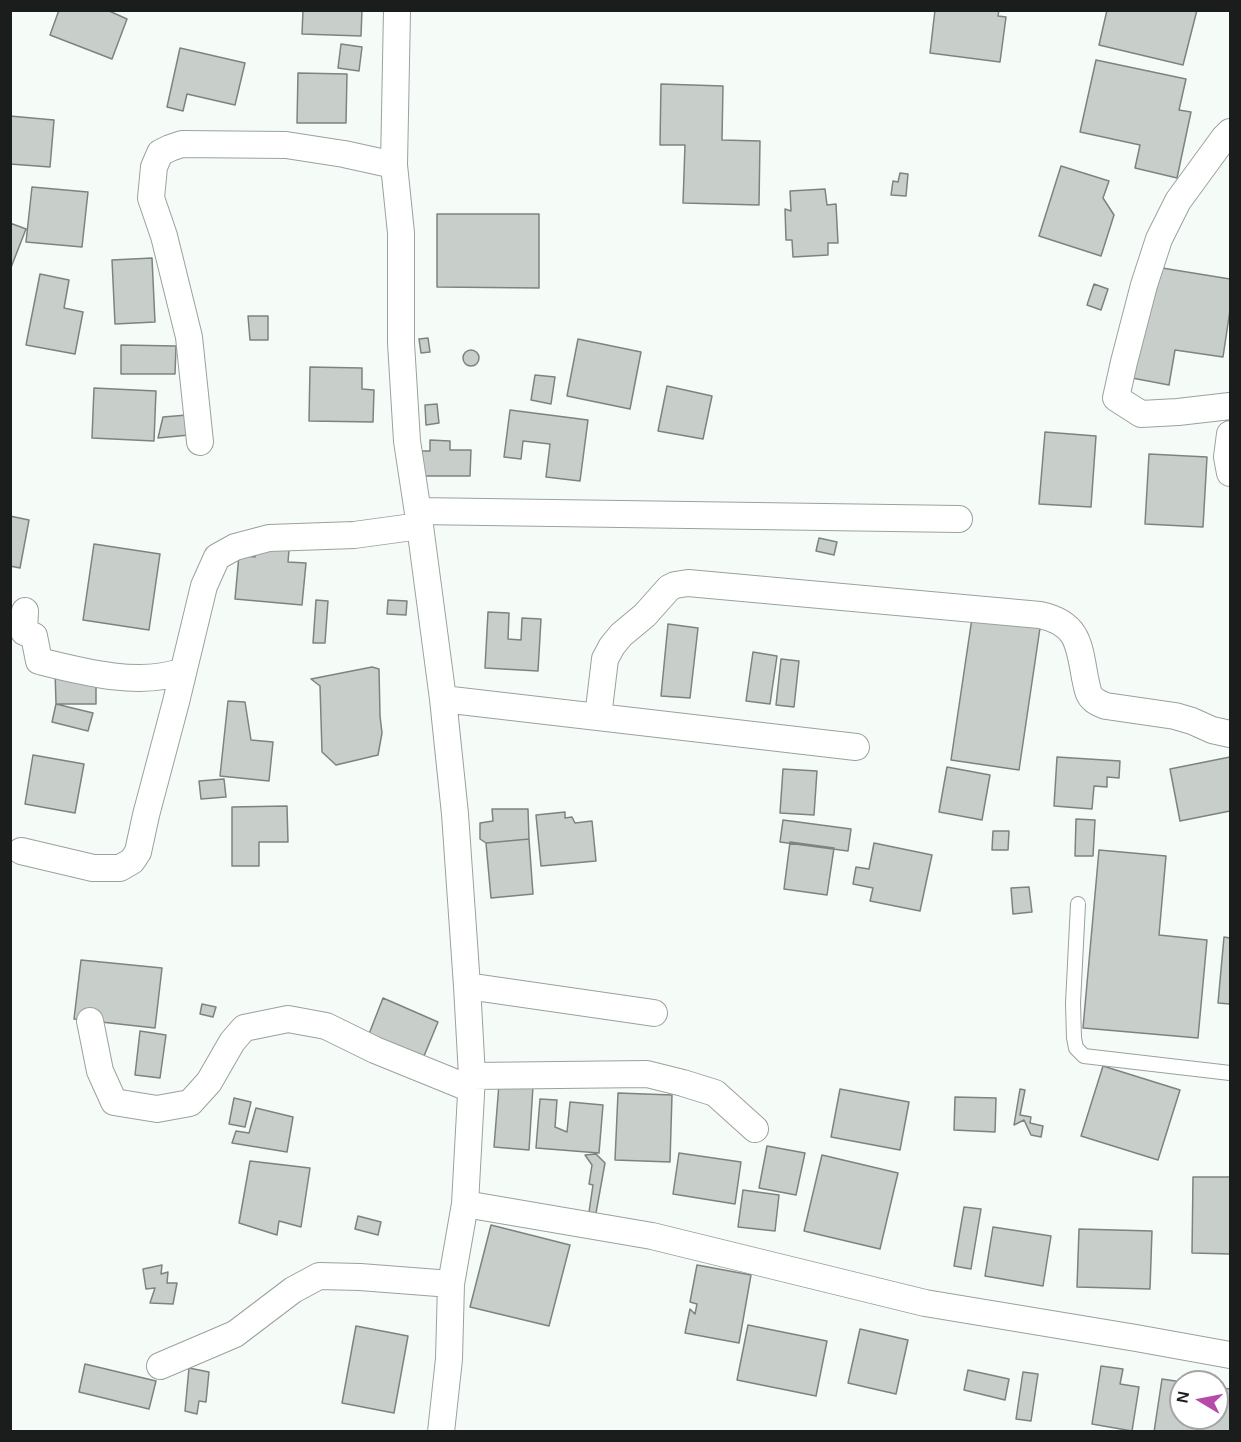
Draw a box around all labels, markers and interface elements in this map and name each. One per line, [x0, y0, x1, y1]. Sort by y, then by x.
north arrow [1169, 1370, 1229, 1430]
text: N [1173, 1390, 1192, 1404]

